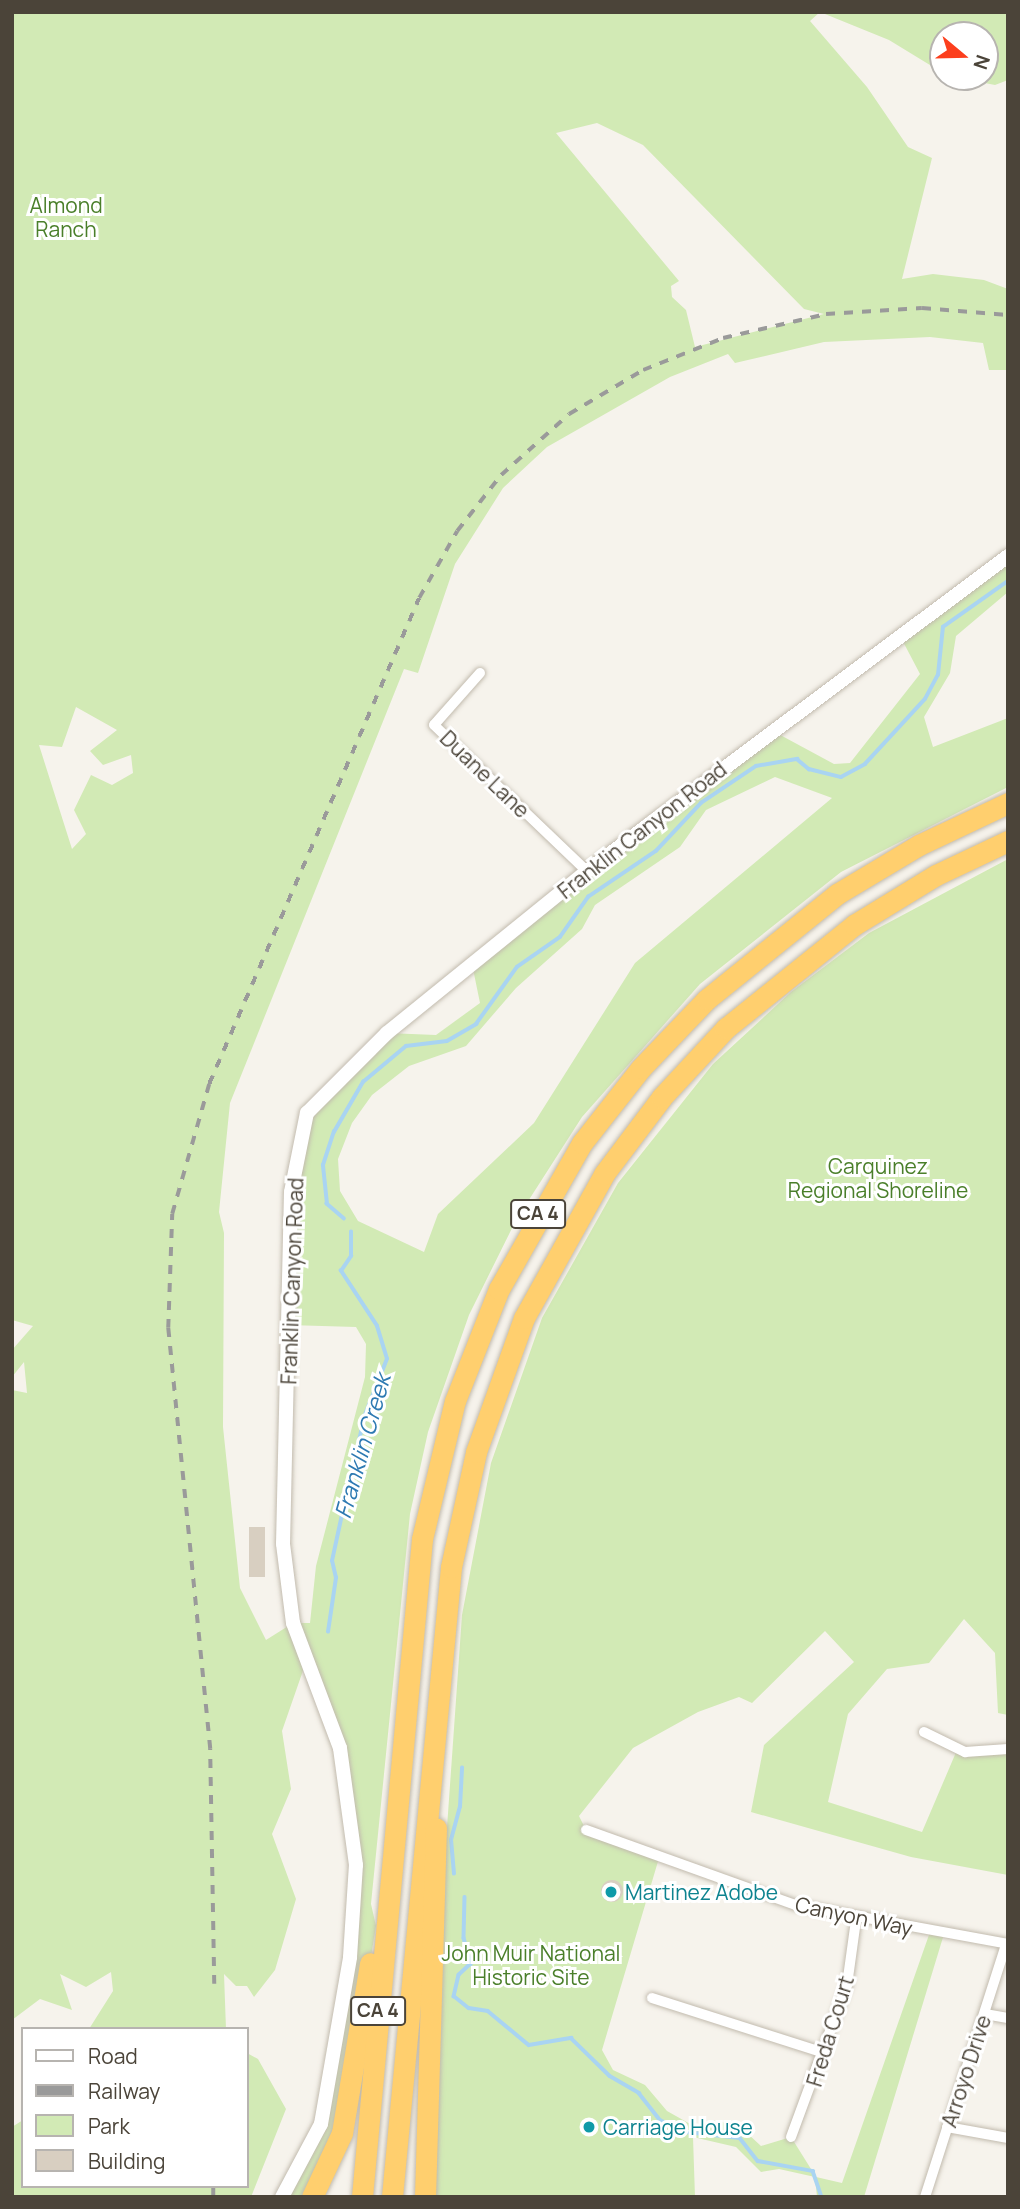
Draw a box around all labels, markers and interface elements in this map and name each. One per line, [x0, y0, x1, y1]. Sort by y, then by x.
north arrow [929, 21, 999, 91]
text: N [967, 51, 996, 73]
park label: Almond Ranch [29, 192, 103, 242]
street label: Duane Lane [435, 725, 535, 823]
street label: Franklin Canyon Road [553, 756, 731, 904]
park label: Carquinez Regional Shoreline [788, 1153, 968, 1203]
street label: Franklin Canyon Road [276, 1177, 308, 1385]
road number: CA 4 [510, 1198, 566, 1230]
water label: Franklin Creek [328, 1371, 396, 1521]
place label: Martinez Adobe [625, 1879, 778, 1905]
marker: Martinez Adobe [603, 1884, 619, 1900]
street label: Canyon Way [793, 1891, 915, 1941]
park label: John Muir National Historic Site [442, 1940, 620, 1990]
street label: Freda Court [801, 1973, 859, 2089]
road number: CA 4 [350, 1996, 406, 2026]
street label: Arroyo Drive [936, 2012, 996, 2130]
legend [21, 2027, 248, 2188]
text: Road [88, 2042, 138, 2070]
text: Railway [88, 2077, 160, 2105]
text: Park [88, 2112, 130, 2140]
place label: Carriage House [603, 2114, 753, 2140]
marker: Carriage House [581, 2119, 597, 2135]
text: Building [88, 2147, 165, 2175]

